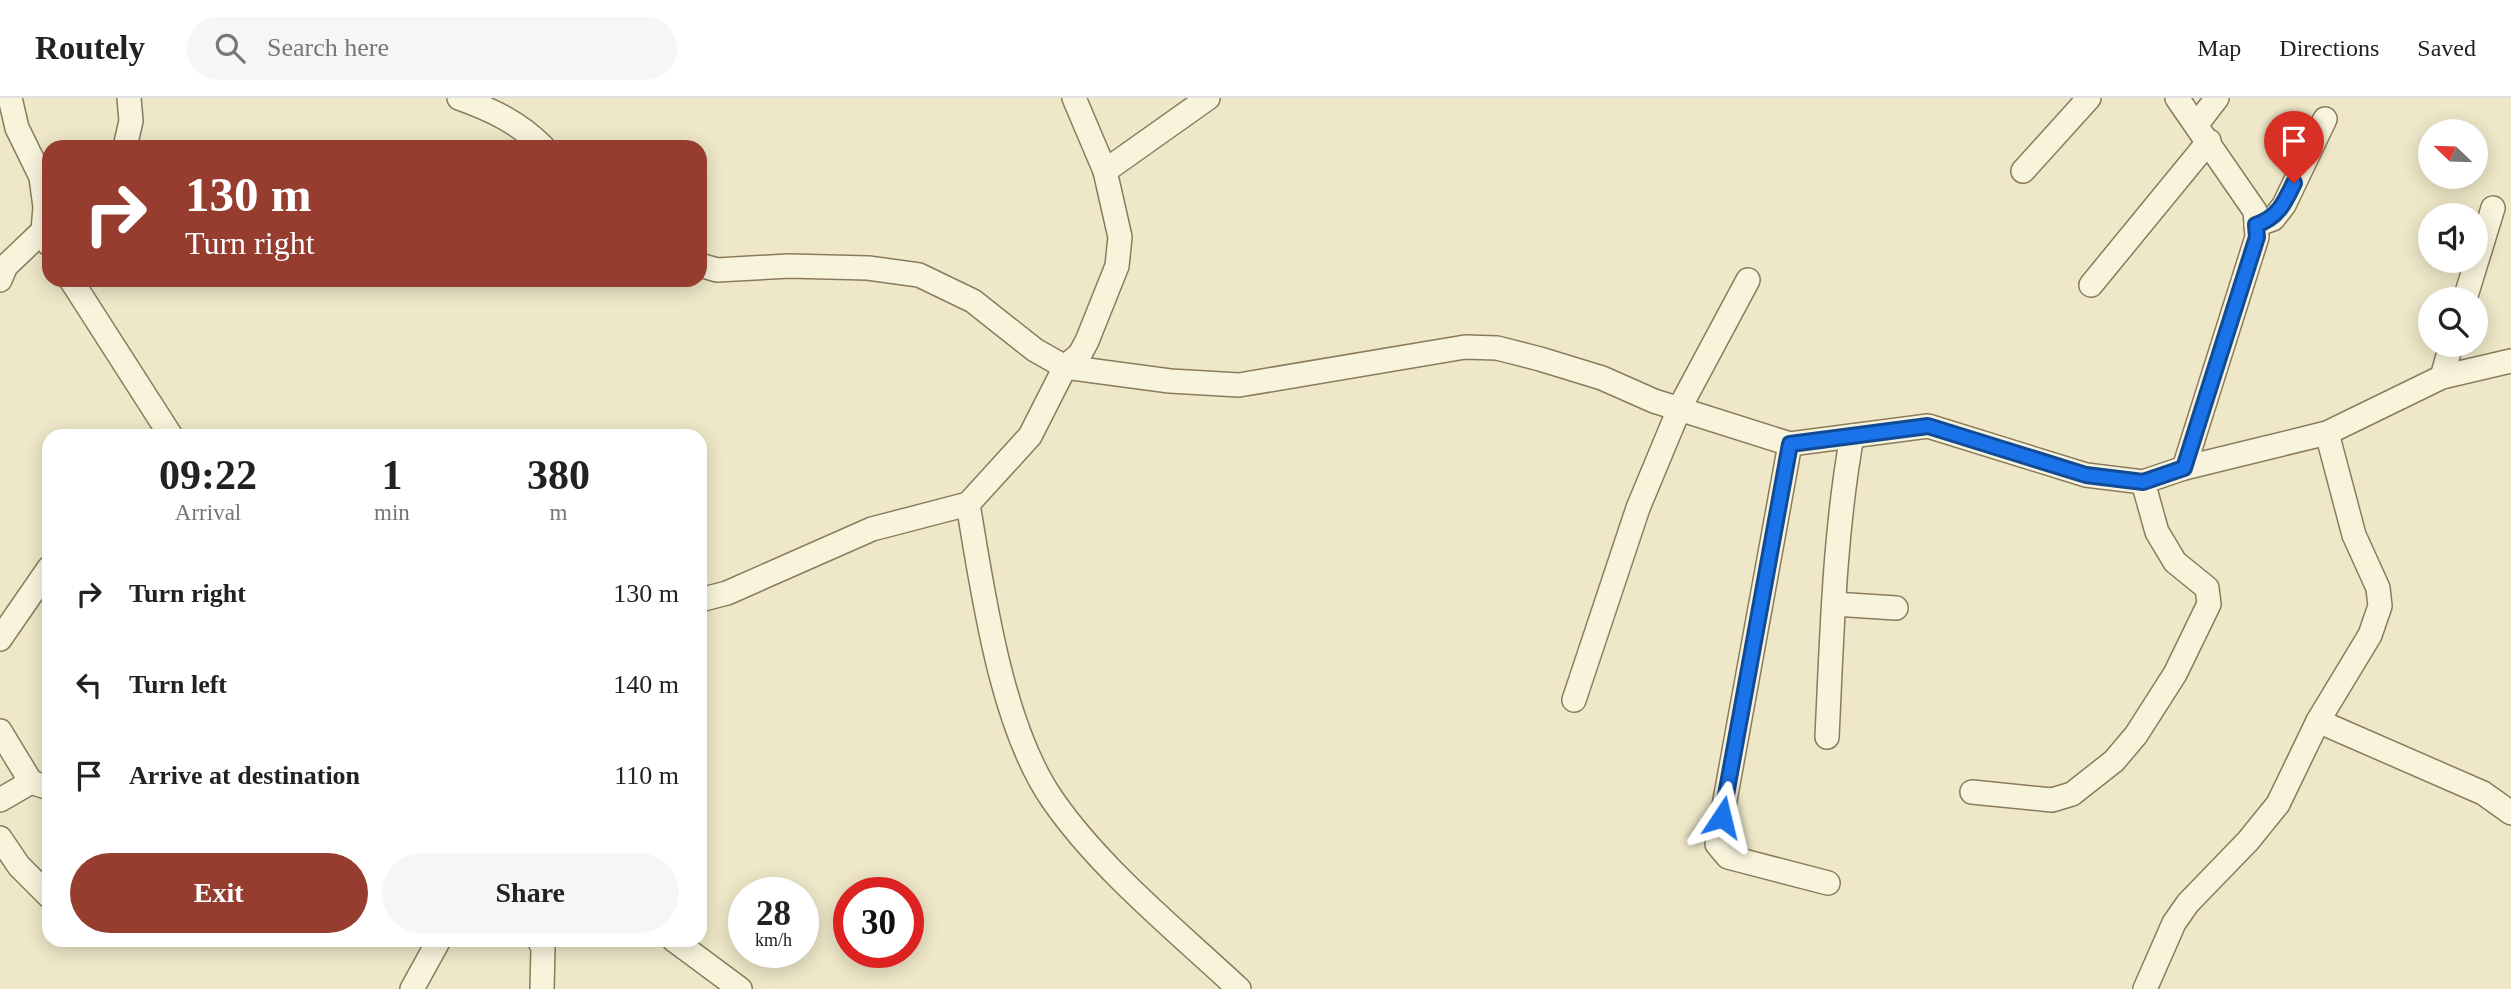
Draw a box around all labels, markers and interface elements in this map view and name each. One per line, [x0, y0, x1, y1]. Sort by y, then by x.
search box [187, 17, 677, 80]
icon: search [211, 29, 249, 67]
text: Routely [35, 30, 145, 66]
text: Search here [267, 33, 389, 62]
text: Map [2197, 35, 2241, 61]
text: Directions [2279, 35, 2379, 61]
text: Saved [2417, 35, 2476, 61]
pin [2264, 111, 2324, 183]
north arrow [2418, 119, 2488, 189]
map controls [2418, 119, 2488, 357]
icon: arrive [2275, 122, 2313, 160]
text: 130 m [185, 167, 312, 222]
icon: right [70, 168, 161, 259]
button: sound [2418, 203, 2488, 273]
text: Turn right [185, 225, 315, 261]
button: search [2418, 287, 2488, 357]
text: 09:22 [159, 452, 257, 498]
text: 1 [381, 452, 402, 498]
text: 380 [527, 452, 590, 498]
text: Arrival [175, 500, 241, 525]
text: min [374, 500, 410, 525]
text: m [549, 500, 567, 525]
icon: right [70, 575, 108, 613]
text: Turn right [129, 579, 246, 608]
text: 130 m [613, 579, 679, 608]
icon: left [70, 666, 108, 704]
text: Turn left [129, 670, 227, 699]
text: 140 m [613, 670, 679, 699]
icon: arrive [70, 757, 108, 795]
text: Arrive at destination [129, 761, 360, 790]
text: 110 m [614, 761, 679, 790]
position arrow [1685, 780, 1759, 854]
button: Exit [70, 853, 368, 933]
button: Share [382, 853, 679, 933]
speed limit sign: 30 [833, 877, 924, 968]
text: 28 [756, 894, 791, 933]
text: km/h [755, 930, 792, 950]

